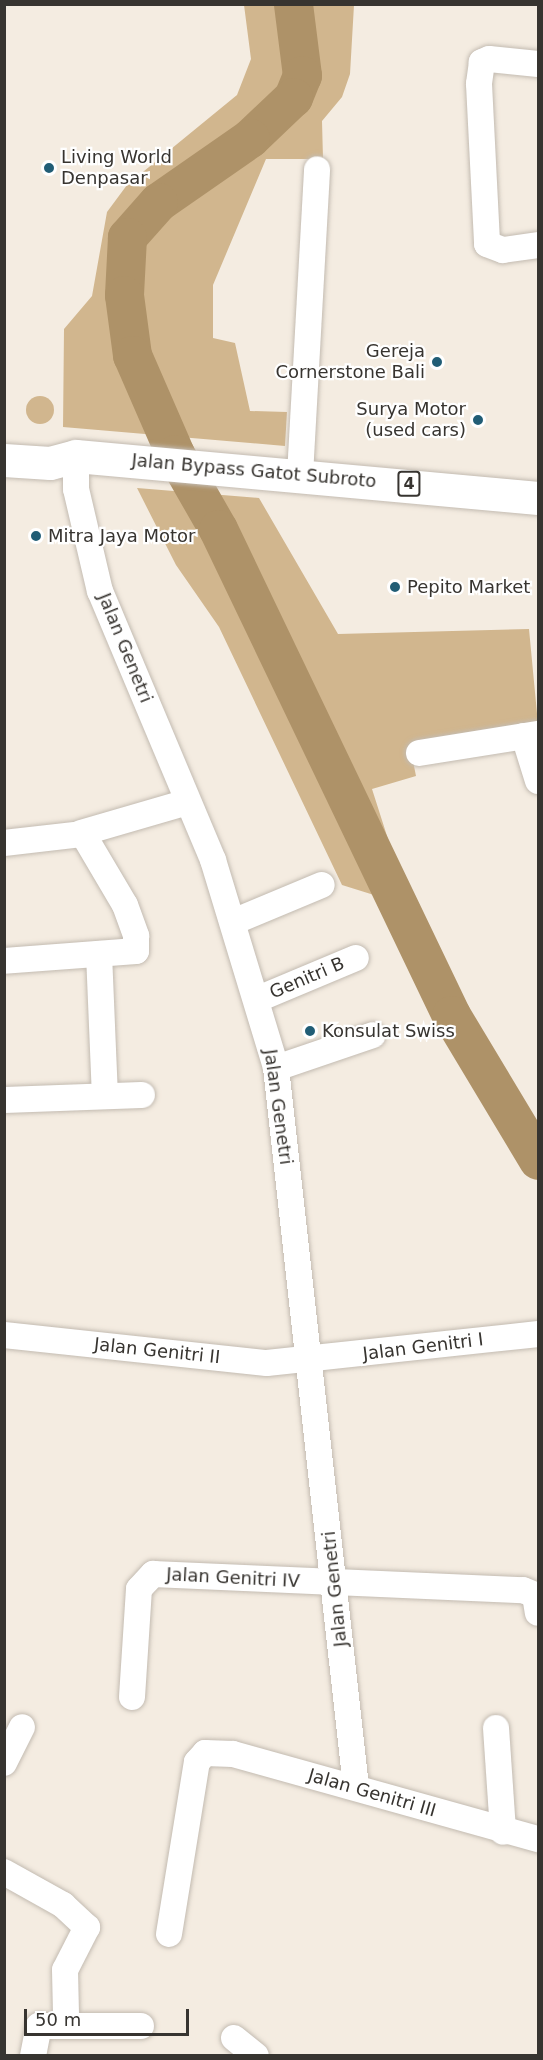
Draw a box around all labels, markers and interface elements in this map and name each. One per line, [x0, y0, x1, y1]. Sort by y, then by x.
place label: Living World Denpasar [61, 147, 172, 190]
marker: Living World Denpasar [42, 161, 56, 175]
place label: Gereja Cornerstone Bali [275, 341, 425, 384]
marker: Gereja Cornerstone Bali [430, 355, 444, 369]
place label: Surya Motor (used cars) [356, 399, 466, 442]
marker: Surya Motor (used cars) [471, 413, 485, 427]
street label: Jalan Bypass Gatot Subroto [131, 450, 377, 492]
road number: 4 [397, 471, 421, 497]
place label: Mitra Jaya Motor [48, 525, 195, 547]
marker: Mitra Jaya Motor [29, 529, 43, 543]
place label: Pepito Market [407, 576, 530, 598]
marker: Pepito Market [388, 580, 402, 594]
street label: Jalan Genetri [93, 590, 157, 706]
street label: Genitri B [266, 953, 348, 1003]
place label: Konsulat Swiss [322, 1020, 455, 1042]
marker: Konsulat Swiss [303, 1024, 317, 1038]
street label: Jalan Genetri [259, 1048, 297, 1166]
street label: Jalan Genitri I [361, 1329, 485, 1365]
street label: Jalan Genitri II [93, 1334, 221, 1368]
street label: Jalan Genetri [318, 1530, 352, 1648]
street label: Jalan Genitri IV [166, 1564, 300, 1592]
street label: Jalan Genitri III [306, 1764, 438, 1822]
scale bar [27, 1997, 192, 2035]
text: 50 m [35, 2009, 81, 2030]

